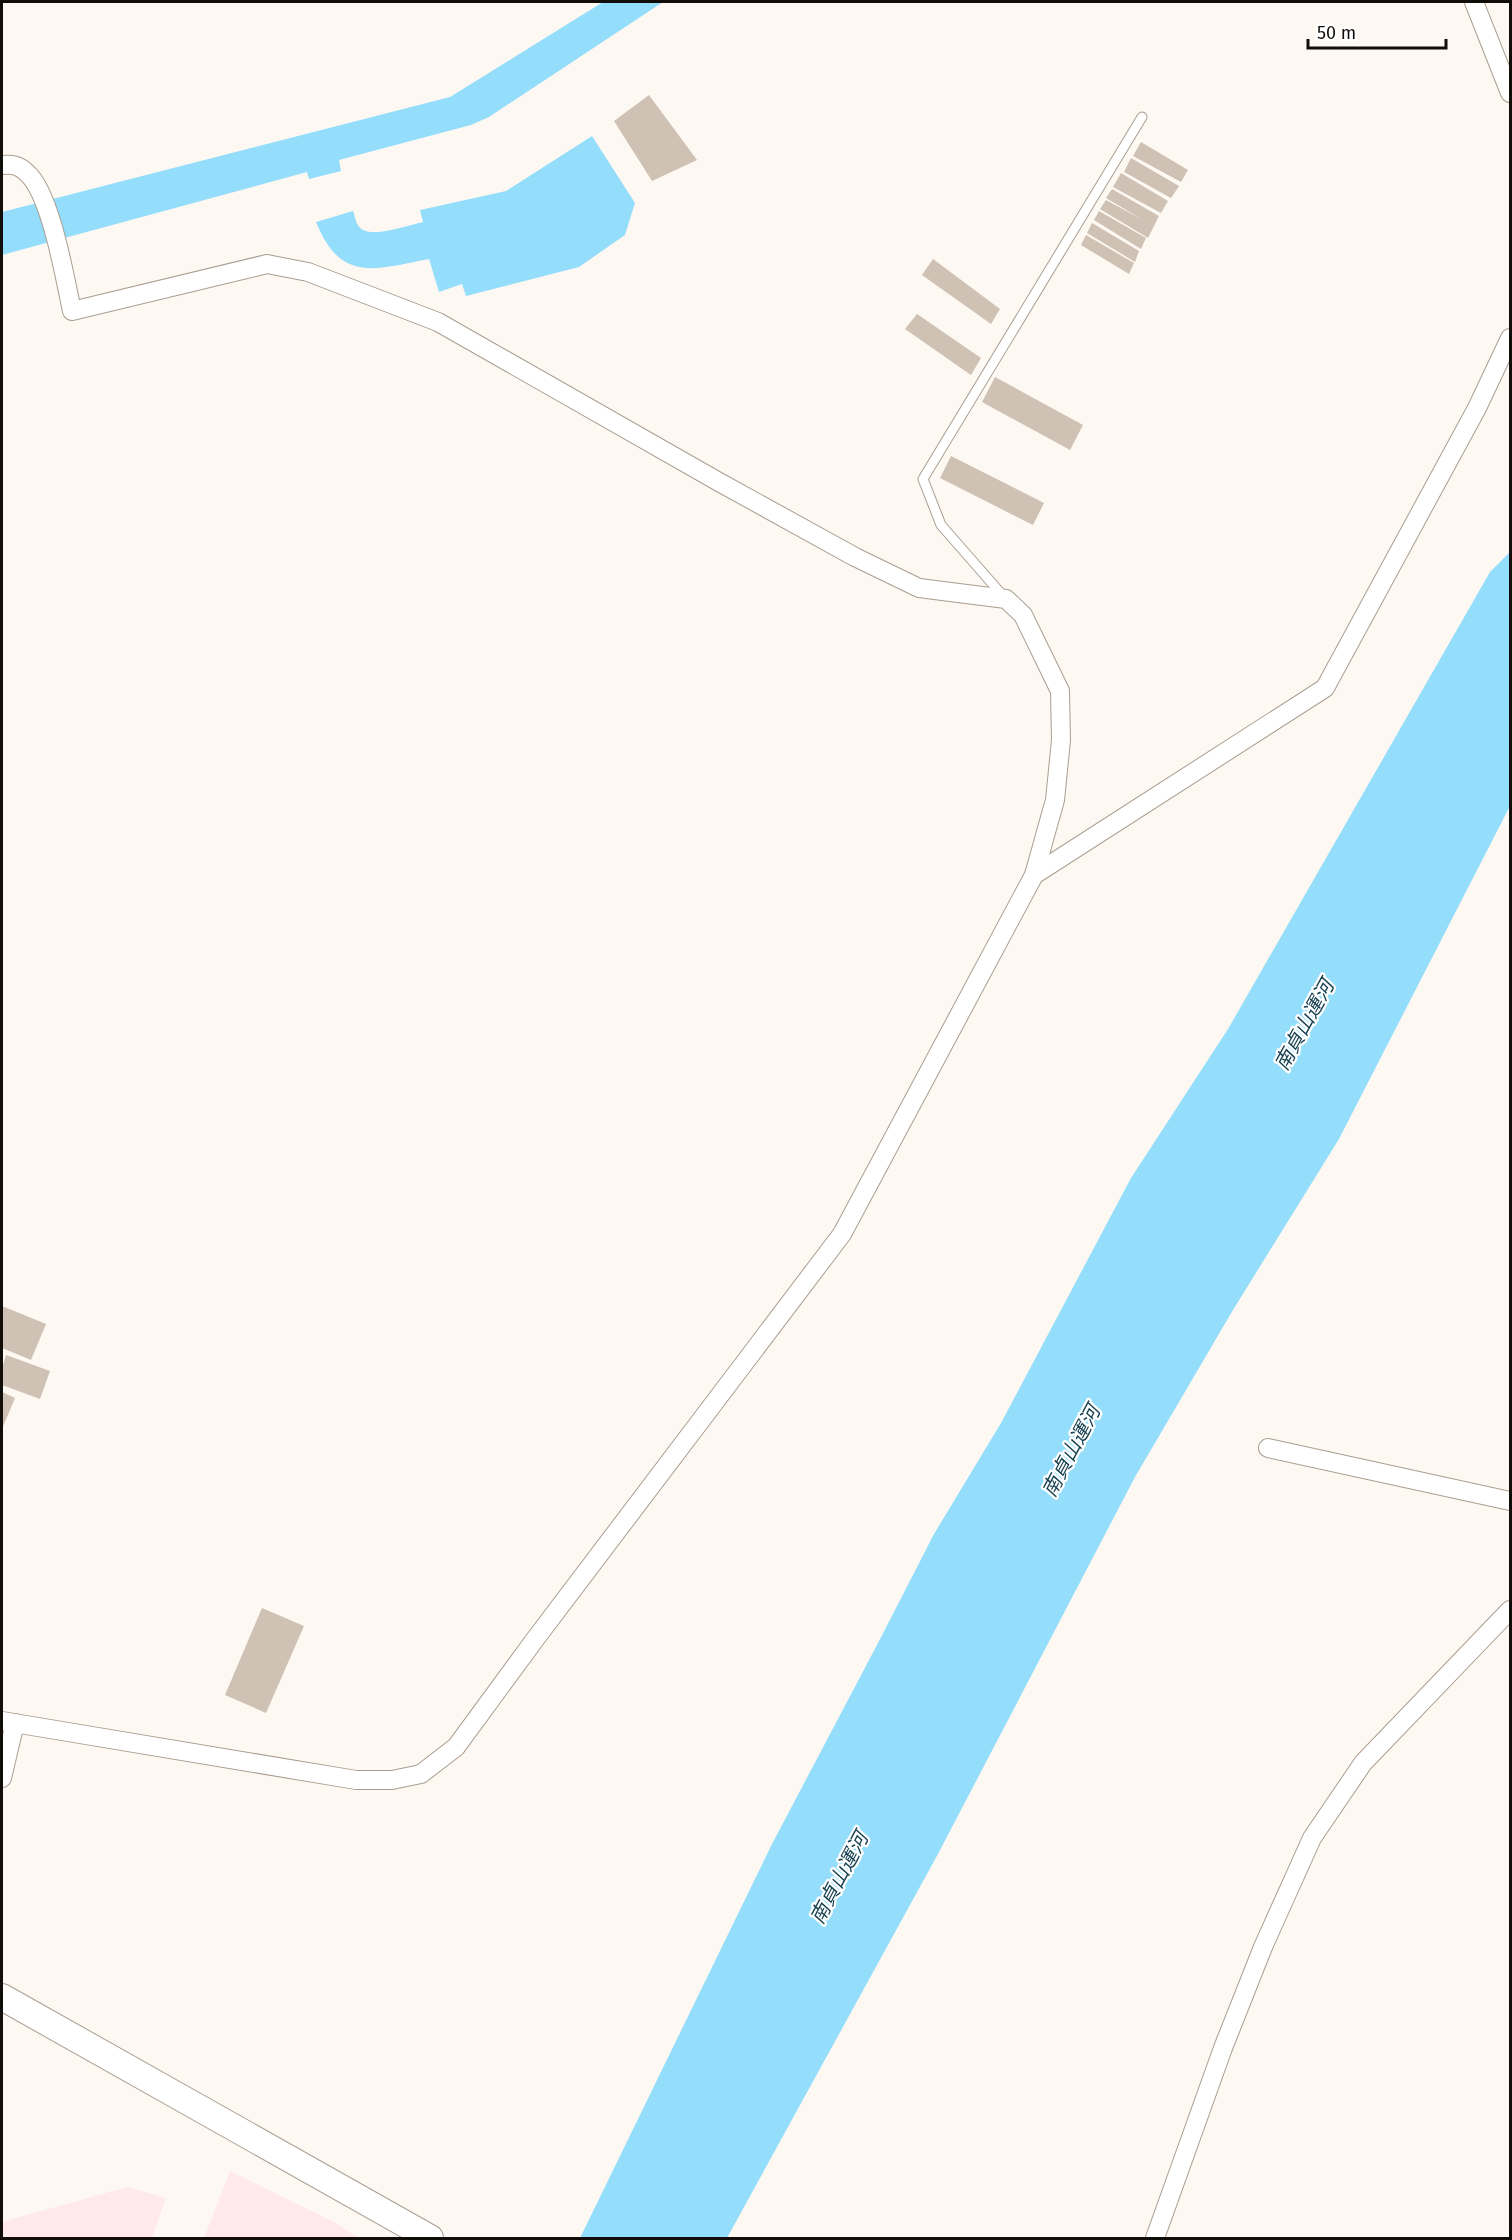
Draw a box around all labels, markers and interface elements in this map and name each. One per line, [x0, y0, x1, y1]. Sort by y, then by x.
scale bar [1308, 12, 1446, 50]
text: 50 m [1317, 22, 1356, 44]
water label: 南貞山運河 [1269, 972, 1341, 1075]
water label: 南貞山運河 [1037, 1398, 1107, 1501]
water label: 南貞山運河 [805, 1825, 875, 1928]

